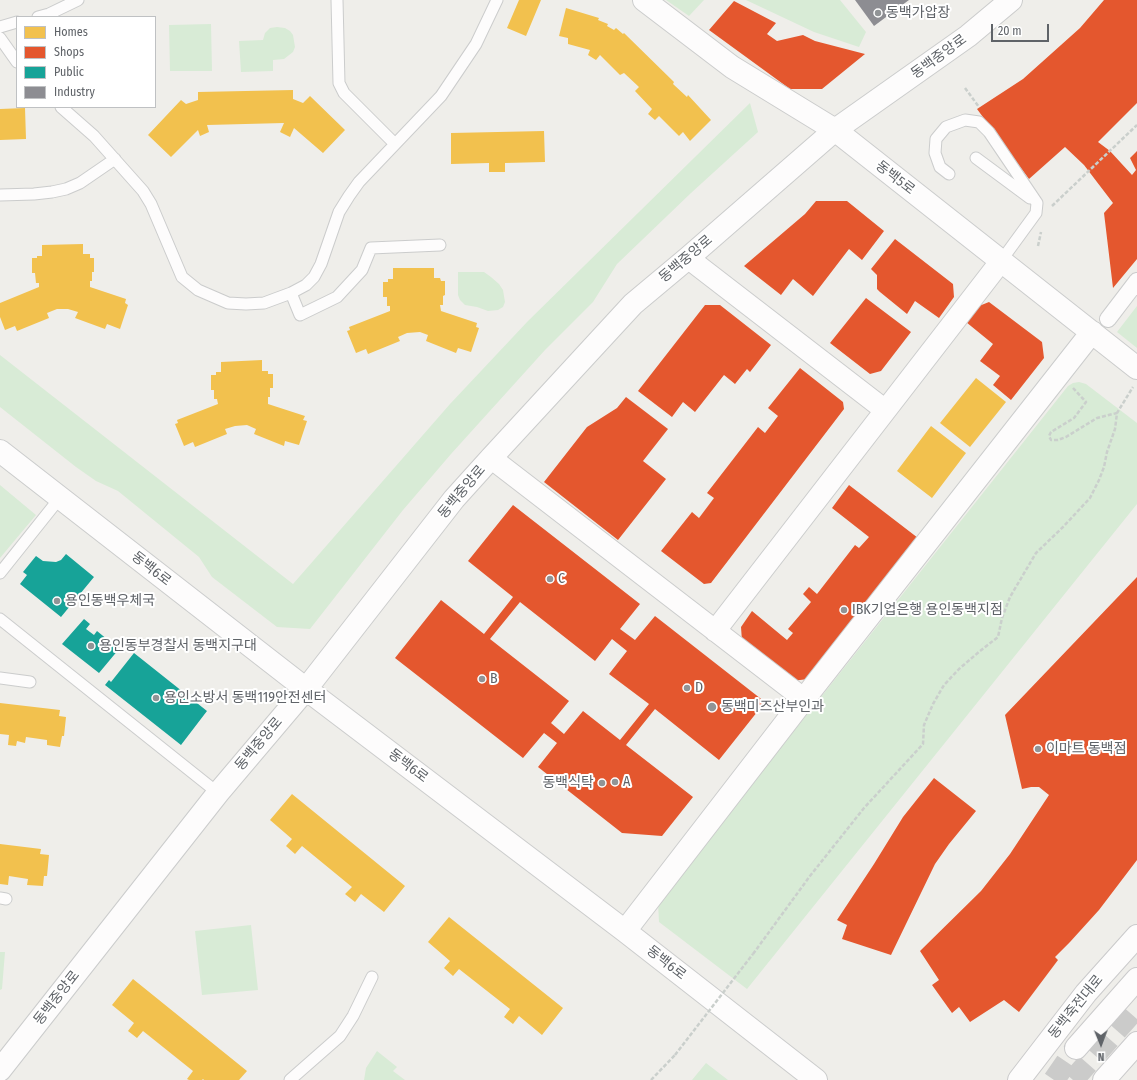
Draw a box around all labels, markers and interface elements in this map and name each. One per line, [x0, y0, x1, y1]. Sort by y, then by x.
place label: 동백가압장 [886, 5, 950, 21]
marker: 동백가압장 [873, 8, 883, 18]
legend [16, 16, 156, 108]
scale bar [993, 16, 1051, 42]
text: 20 m [998, 24, 1022, 38]
text: Homes [54, 25, 88, 39]
street label: 동백중앙로 [908, 31, 970, 83]
text: Shops [54, 45, 84, 59]
text: Public [54, 65, 84, 79]
text: Industry [54, 85, 95, 99]
street label: 동백5로 [872, 158, 918, 198]
street label: 동백중앙로 [656, 232, 716, 286]
street label: 동백중앙로 [435, 462, 489, 522]
street label: 동백6로 [128, 548, 174, 590]
place label: C [558, 571, 565, 587]
marker: C [545, 574, 555, 584]
place label: 용인동백우체국 [65, 593, 155, 609]
marker: 용인동백우체국 [52, 596, 62, 606]
place label: IBK기업은행 용인동백지점 [852, 602, 1003, 618]
marker: IBK기업은행 용인동백지점 [839, 605, 849, 615]
place label: 용인동부경찰서 동백지구대 [99, 638, 257, 654]
marker: 용인동부경찰서 동백지구대 [86, 641, 96, 651]
place label: B [490, 671, 498, 687]
marker: B [477, 674, 487, 684]
place label: D [695, 680, 703, 696]
marker: D [682, 683, 692, 693]
place label: 용인소방서 동백119안전센터 [164, 690, 326, 706]
marker: 용인소방서 동백119안전센터 [151, 693, 161, 703]
place label: 동백미즈산부인과 [721, 699, 824, 715]
marker: 동백미즈산부인과 [706, 701, 718, 713]
street label: 동백중앙로 [232, 714, 286, 774]
place label: 이마트 동백점 [1046, 741, 1127, 757]
marker: 이마트 동백점 [1033, 744, 1043, 754]
street label: 동백6로 [385, 746, 431, 786]
place label: A [623, 774, 630, 790]
place label: 동백식탁 [542, 775, 594, 791]
marker: A [610, 777, 620, 787]
marker: 동백식탁 [597, 778, 607, 788]
street label: 동백6로 [643, 942, 689, 984]
street label: 동백중앙로 [31, 967, 83, 1029]
street label: 동백죽전대로 [1045, 972, 1107, 1042]
north arrow [1081, 1024, 1121, 1064]
text: N [1098, 1050, 1105, 1063]

